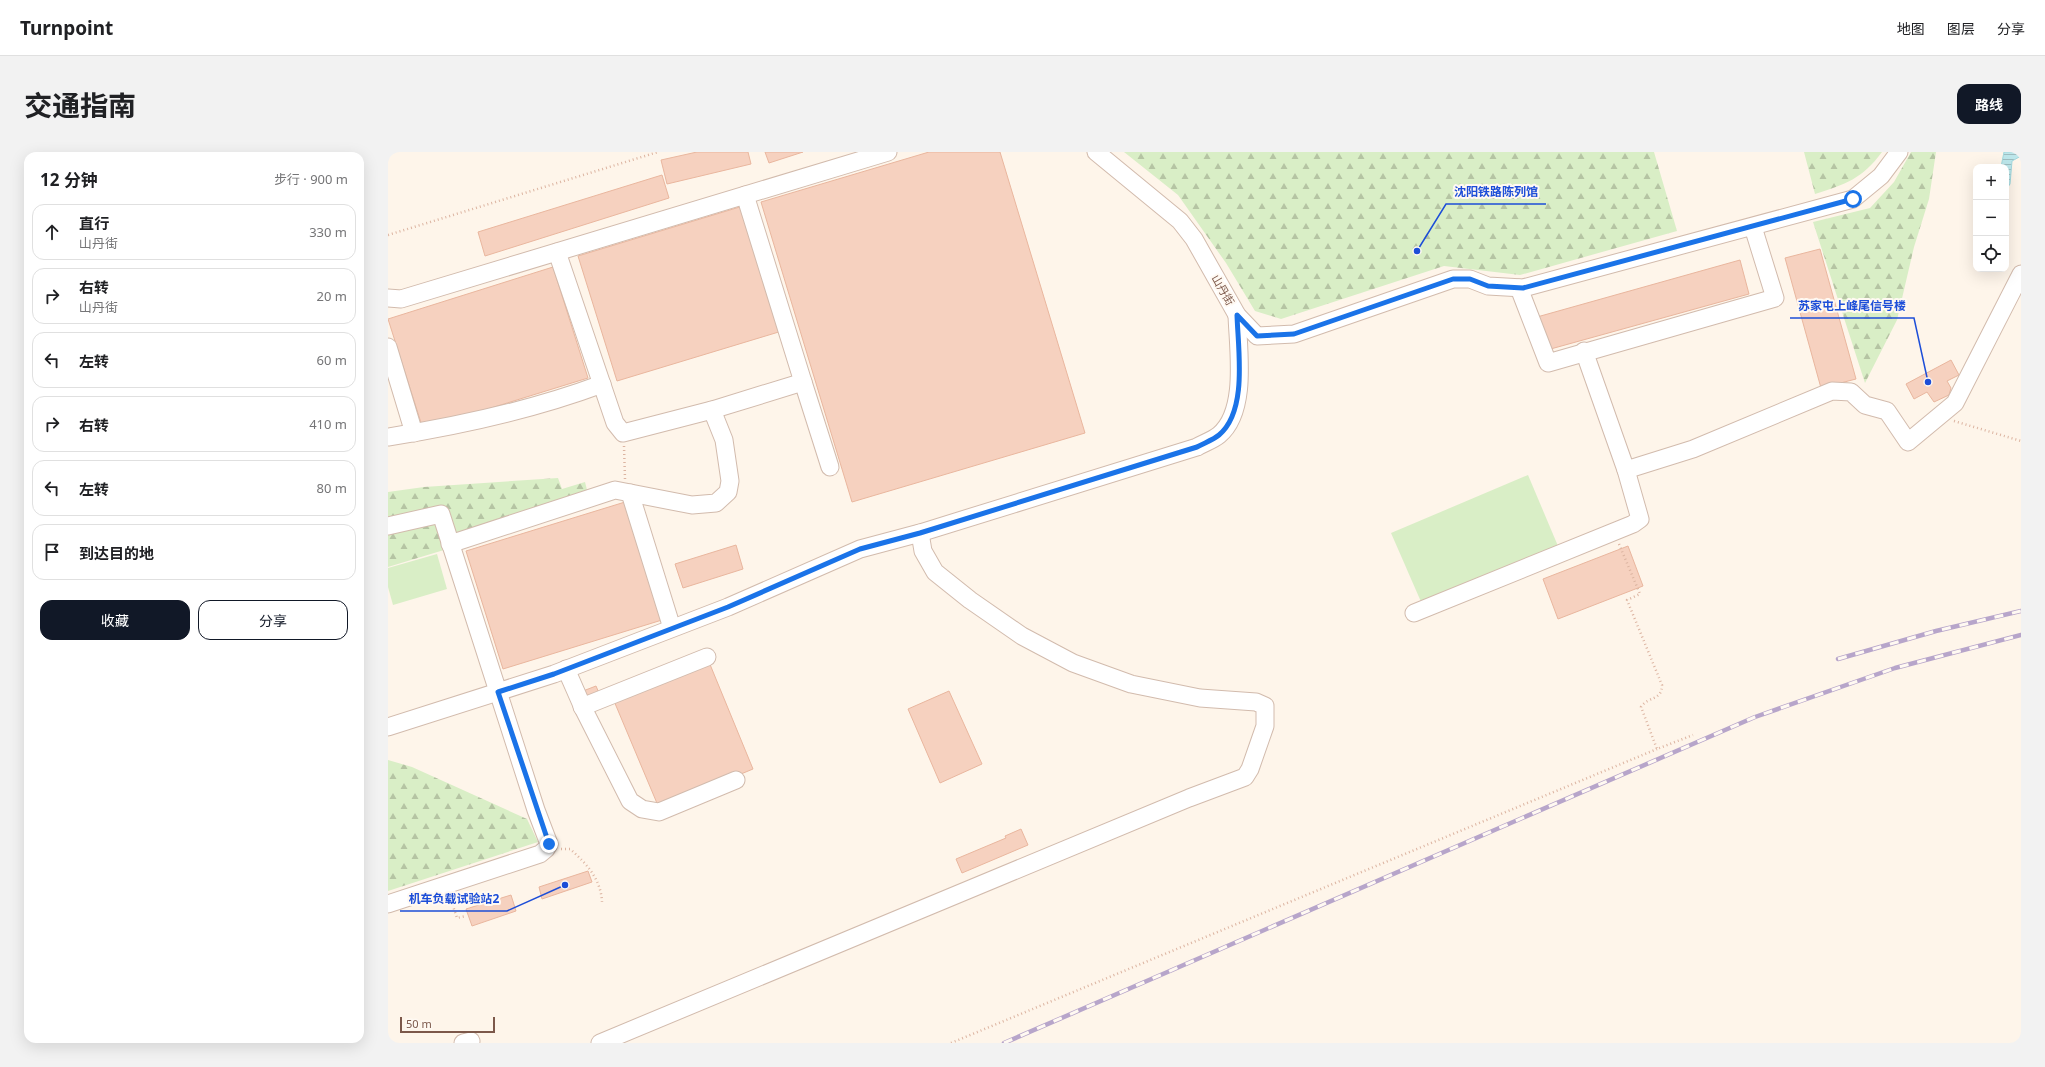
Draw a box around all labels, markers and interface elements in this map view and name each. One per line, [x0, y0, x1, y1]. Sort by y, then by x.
text: Turnpoint [20, 15, 113, 41]
text: 地图 [1897, 19, 1925, 38]
text: 图层 [1947, 19, 1975, 38]
text: 分享 [1997, 19, 2025, 38]
button: 路线 [1957, 84, 2021, 124]
text: 交通指南 [24, 86, 136, 124]
map controls [1973, 164, 2009, 272]
button: + [1973, 164, 2009, 200]
text: 12 分钟 [40, 168, 98, 191]
text: 步行 · 900 m [274, 170, 348, 188]
callout: 沈阳铁路陈列馆 [1446, 180, 1546, 204]
text: 沈阳铁路陈列馆 [1454, 183, 1538, 200]
route start [1844, 190, 1862, 208]
button: − [1973, 200, 2009, 236]
text: 直行 [79, 213, 109, 233]
icon: ahead [41, 221, 63, 243]
text: 330 m [309, 223, 347, 241]
text: 山丹街 [79, 234, 118, 252]
button: locate [1973, 236, 2009, 272]
street label: 山丹街 [1209, 272, 1238, 308]
text: 右转 [79, 277, 109, 297]
icon: right [41, 285, 63, 307]
text: 20 m [317, 287, 347, 305]
callout: 苏家屯上峰尾信号楼 [1790, 294, 1914, 318]
text: 苏家屯上峰尾信号楼 [1798, 297, 1906, 314]
text: 山丹街 [79, 298, 118, 316]
icon: left [41, 349, 63, 371]
text: 左转 [79, 351, 109, 371]
text: 60 m [317, 351, 347, 369]
icon: right [41, 413, 63, 435]
text: 右转 [79, 415, 109, 435]
text: 410 m [309, 415, 347, 433]
icon: left [41, 477, 63, 499]
text: 左转 [79, 479, 109, 499]
text: 80 m [317, 479, 347, 497]
icon: arrive [41, 541, 63, 563]
text: 到达目的地 [79, 543, 154, 563]
button: 收藏 [40, 600, 190, 640]
button: 分享 [198, 600, 348, 640]
route end [540, 835, 558, 853]
callout: 机车负载试验站2 [400, 887, 507, 911]
text: 机车负载试验站2 [409, 890, 500, 907]
scale bar [400, 1015, 495, 1034]
text: 50 m [406, 1016, 432, 1031]

